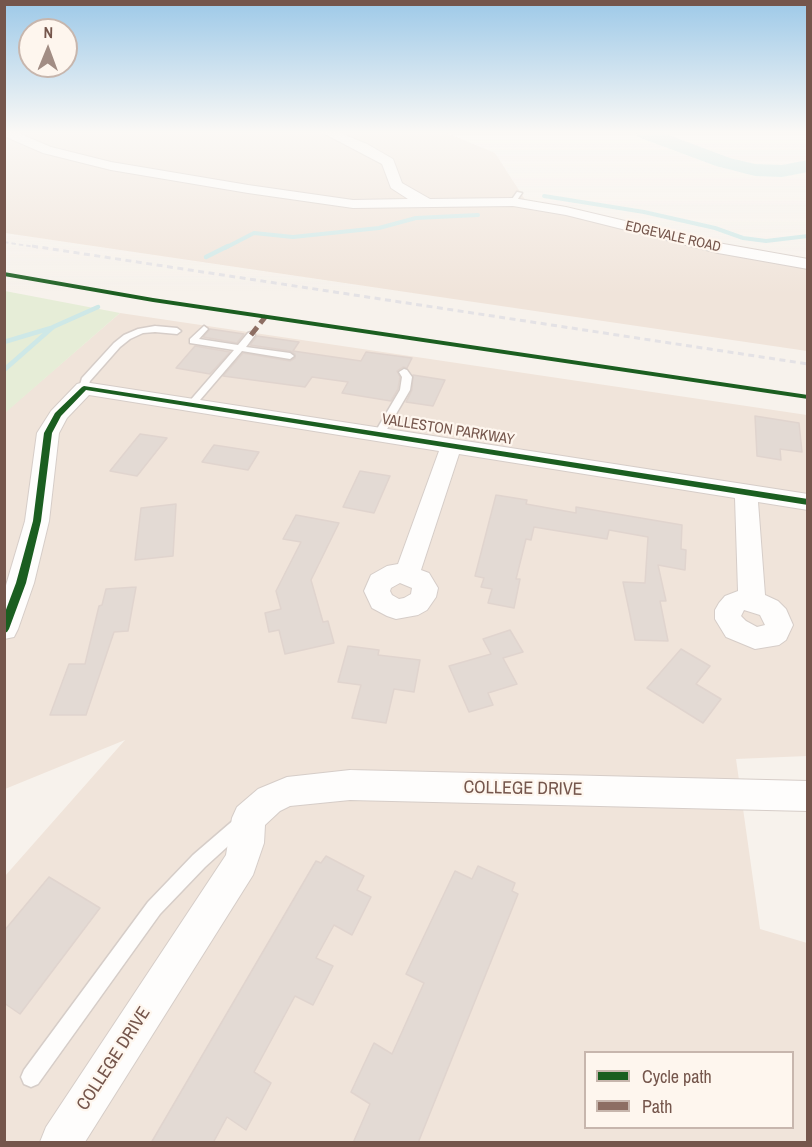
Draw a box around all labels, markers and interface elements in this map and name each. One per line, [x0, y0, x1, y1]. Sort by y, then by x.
north arrow [18, 18, 78, 78]
text: N [43, 21, 53, 43]
street label: EDGEVALE ROAD [624, 218, 722, 256]
street label: VALLESTON PARKWAY [380, 411, 516, 449]
street label: COLLEGE DRIVE [463, 777, 583, 801]
street label: COLLEGE DRIVE [73, 1003, 155, 1115]
legend [584, 1051, 794, 1129]
text: Cycle path [642, 1064, 712, 1089]
text: Path [642, 1094, 672, 1119]

